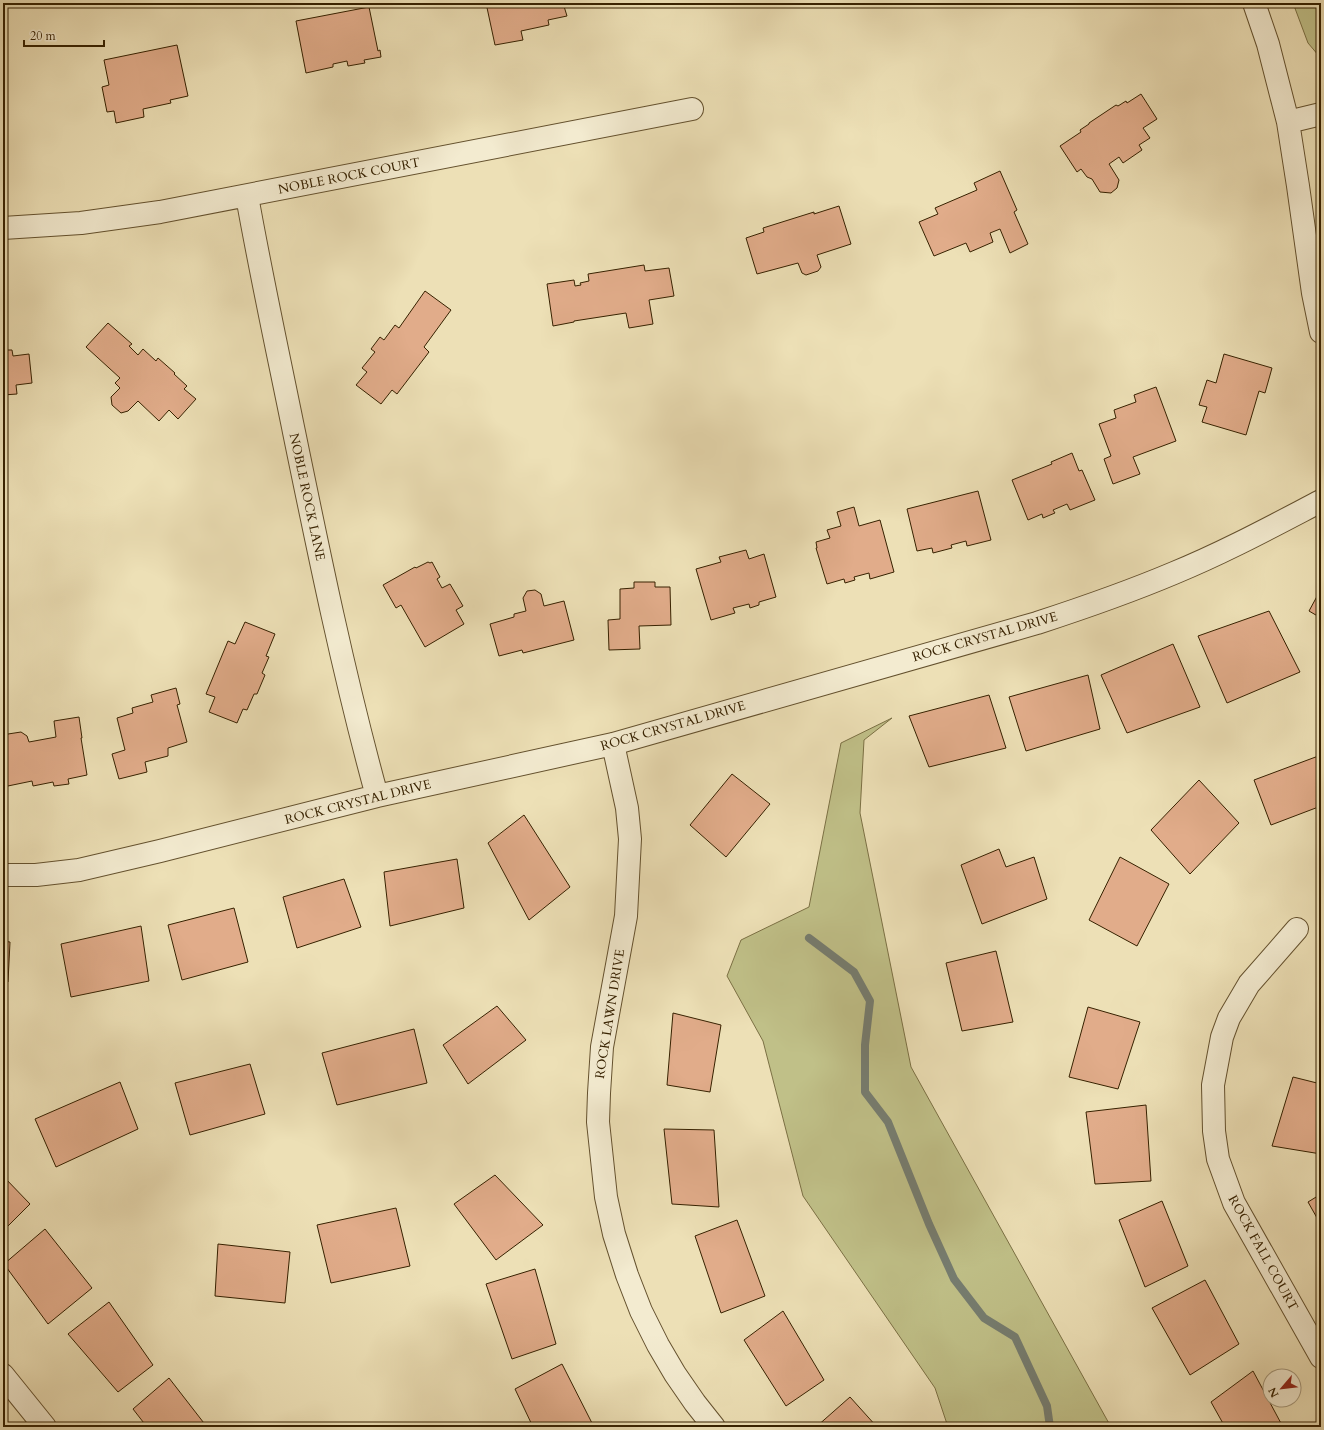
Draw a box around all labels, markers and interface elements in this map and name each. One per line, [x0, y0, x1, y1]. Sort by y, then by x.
scale bar [24, 22, 104, 48]
text: 20 m [30, 28, 57, 44]
street label: NOBLE ROCK COURT [276, 153, 422, 199]
street label: NOBLE ROCK LANE [285, 431, 329, 563]
street label: ROCK CRYSTAL DRIVE [910, 608, 1060, 666]
street label: ROCK CRYSTAL DRIVE [598, 697, 748, 755]
street label: ROCK CRYSTAL DRIVE [283, 775, 433, 829]
street label: ROCK LAWN DRIVE [591, 948, 629, 1080]
street label: ROCK FALL COURT [1224, 1192, 1303, 1314]
north arrow [1262, 1368, 1302, 1408]
text: N [1265, 1384, 1282, 1400]

